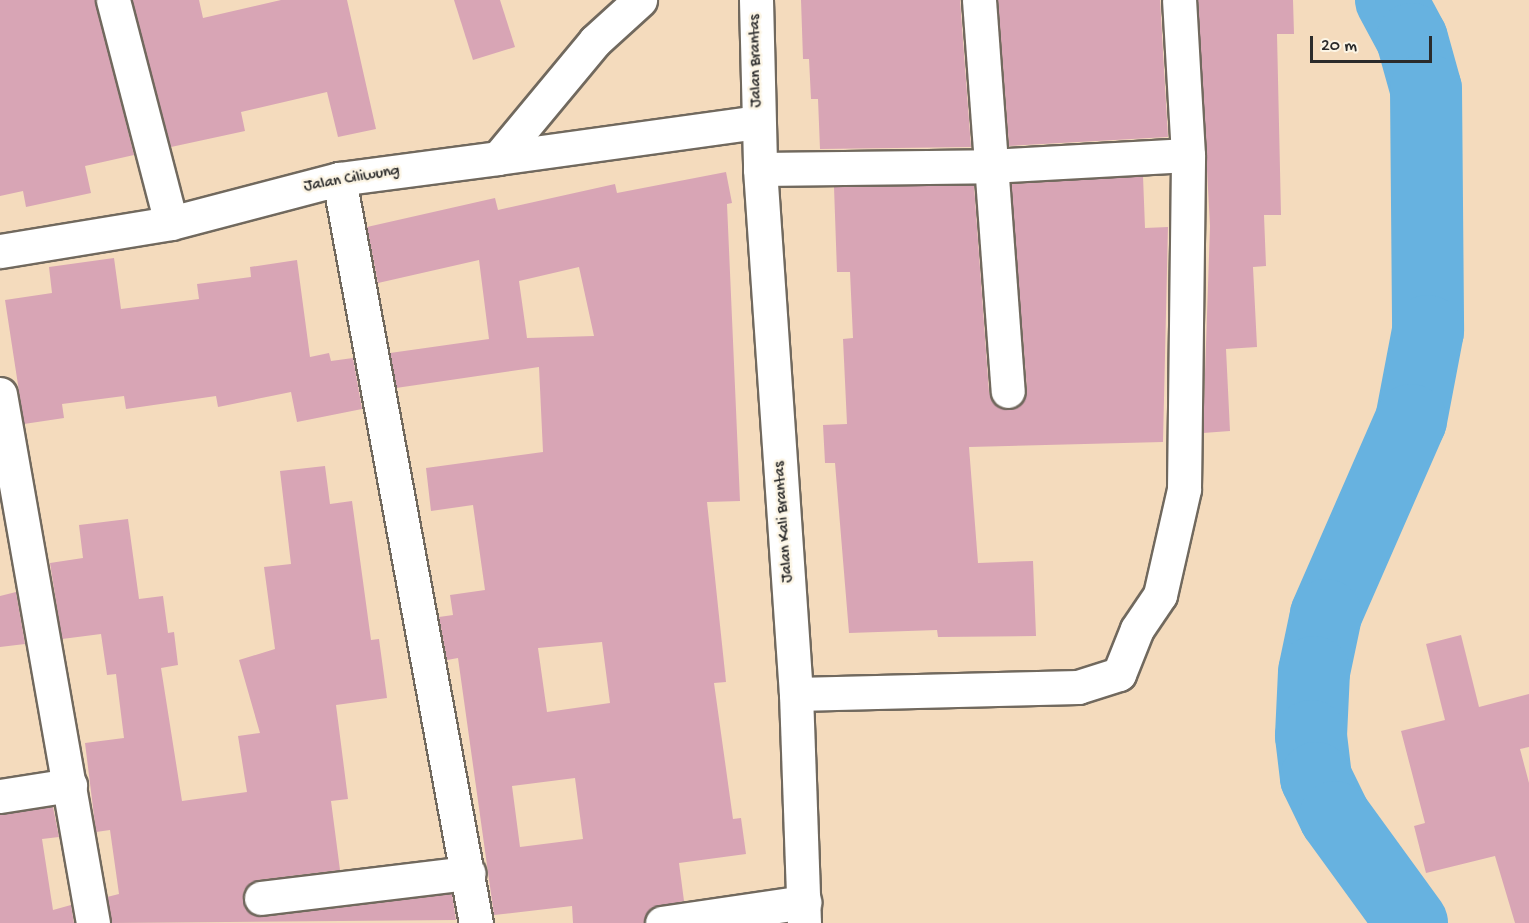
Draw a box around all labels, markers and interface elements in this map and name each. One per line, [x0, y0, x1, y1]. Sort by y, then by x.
street label: Jalan Brantas [747, 14, 767, 108]
scale bar [1313, 24, 1434, 62]
text: 20 m [1321, 36, 1357, 57]
street label: Jalan Ciliwung [303, 162, 401, 198]
street label: Jalan Kali Brantas [771, 461, 799, 583]

